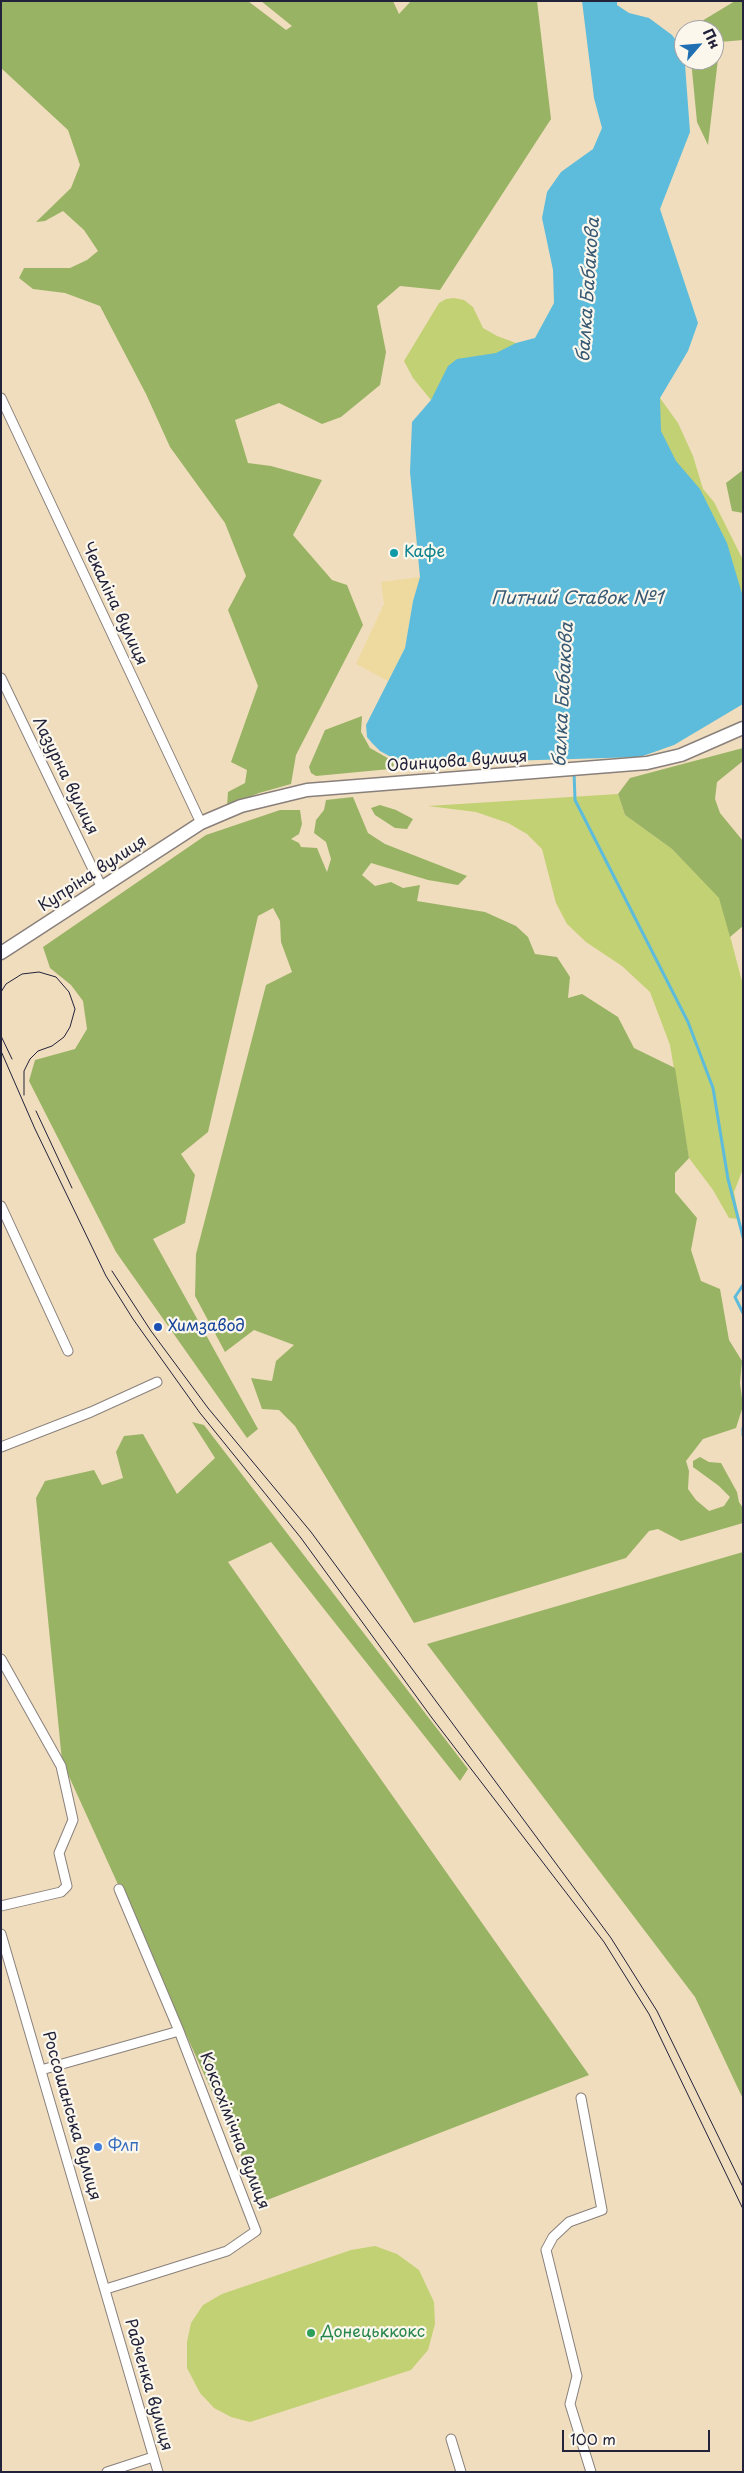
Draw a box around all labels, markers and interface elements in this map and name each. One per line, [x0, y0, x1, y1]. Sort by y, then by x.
north arrow [674, 20, 724, 70]
text: Пн [698, 25, 726, 52]
water label: балка Бабакова [573, 217, 605, 363]
street label: Чекаліна вулиця [77, 539, 151, 669]
place label: Кафе [404, 543, 445, 563]
marker: Кафе [388, 547, 400, 559]
water label: Питний Ставок №1 [491, 588, 663, 610]
water label: балка Бабакова [549, 622, 579, 768]
street label: Лазурна вулиця [28, 714, 102, 838]
street label: Одинцова вулиця [386, 748, 528, 776]
street label: Купріна вулиця [35, 832, 151, 916]
place label: Химзавод [168, 1317, 245, 1337]
marker: Химзавод [152, 1321, 164, 1333]
street label: Россошанська вулиця [38, 2029, 104, 2203]
street label: Коксохімічна вулиця [195, 2050, 273, 2212]
place label: Флп [108, 2137, 139, 2157]
marker: Флп [92, 2141, 104, 2153]
street label: Радченка вулиця [120, 2317, 176, 2453]
place label: Донецьккокс [321, 2323, 425, 2343]
marker: Донецьккокс [305, 2327, 317, 2339]
scale bar [564, 2420, 712, 2452]
text: 100 m [570, 2427, 616, 2450]

